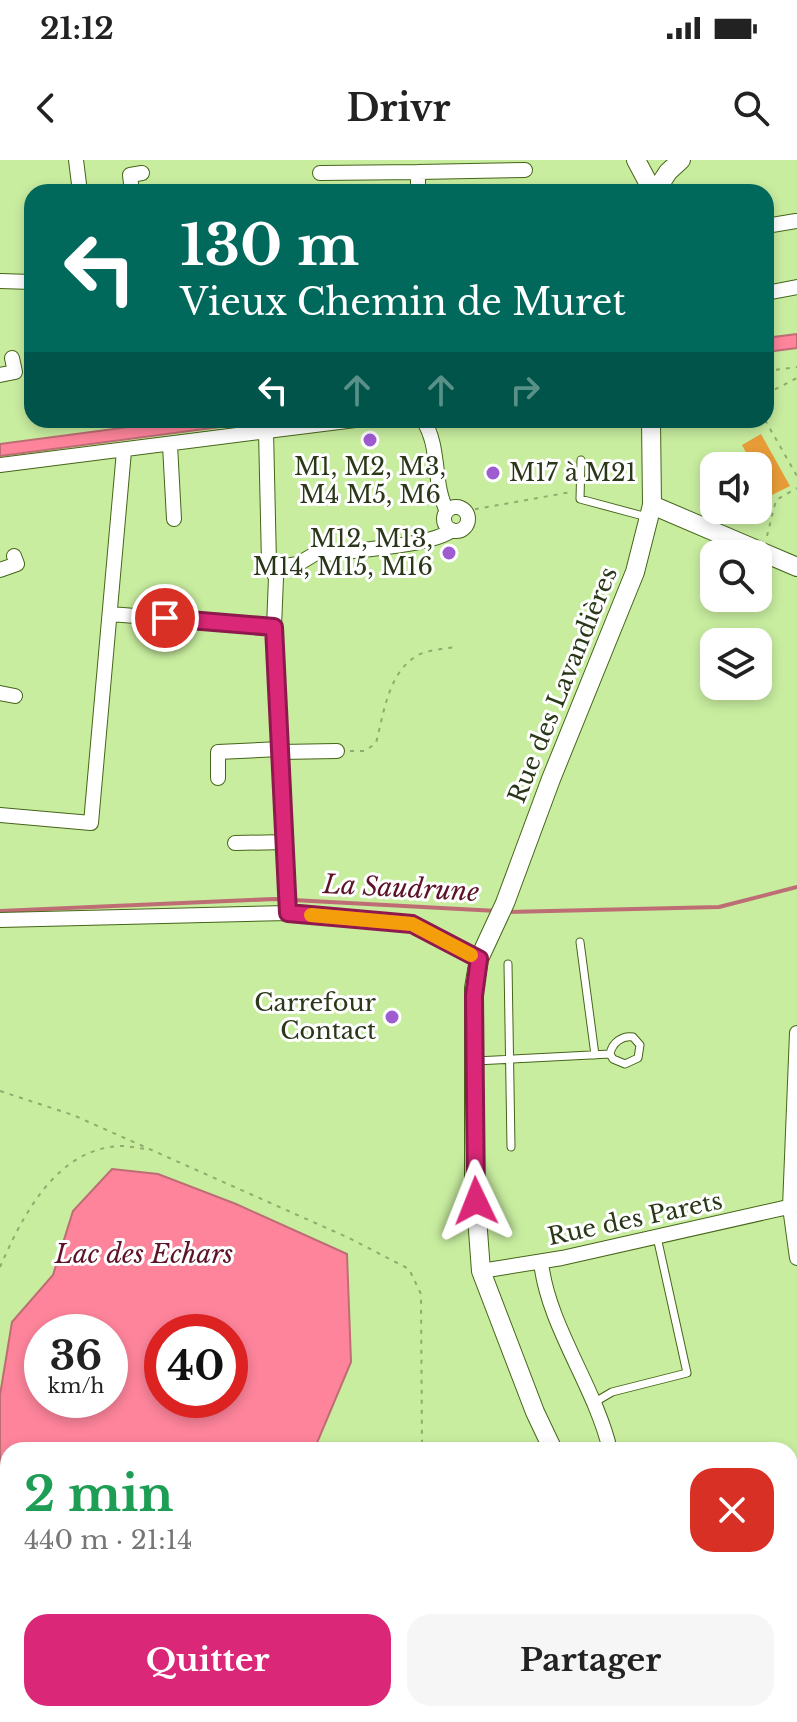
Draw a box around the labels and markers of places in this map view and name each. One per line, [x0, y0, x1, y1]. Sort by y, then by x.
marker: M1, M2, M3, M4 M5, M6 [361, 431, 379, 449]
place label: M1, M2, M3, M4 M5, M6 [294, 452, 446, 509]
place label: M17 à M21 [509, 458, 636, 487]
marker: M17 à M21 [484, 464, 502, 482]
place label: M12, M13, M14, M15, M16 [253, 524, 433, 581]
marker: M12, M13, M14, M15, M16 [440, 544, 458, 562]
pin [131, 584, 199, 652]
place label: Carrefour Contact [254, 988, 377, 1045]
marker: Carrefour Contact [383, 1008, 401, 1026]

